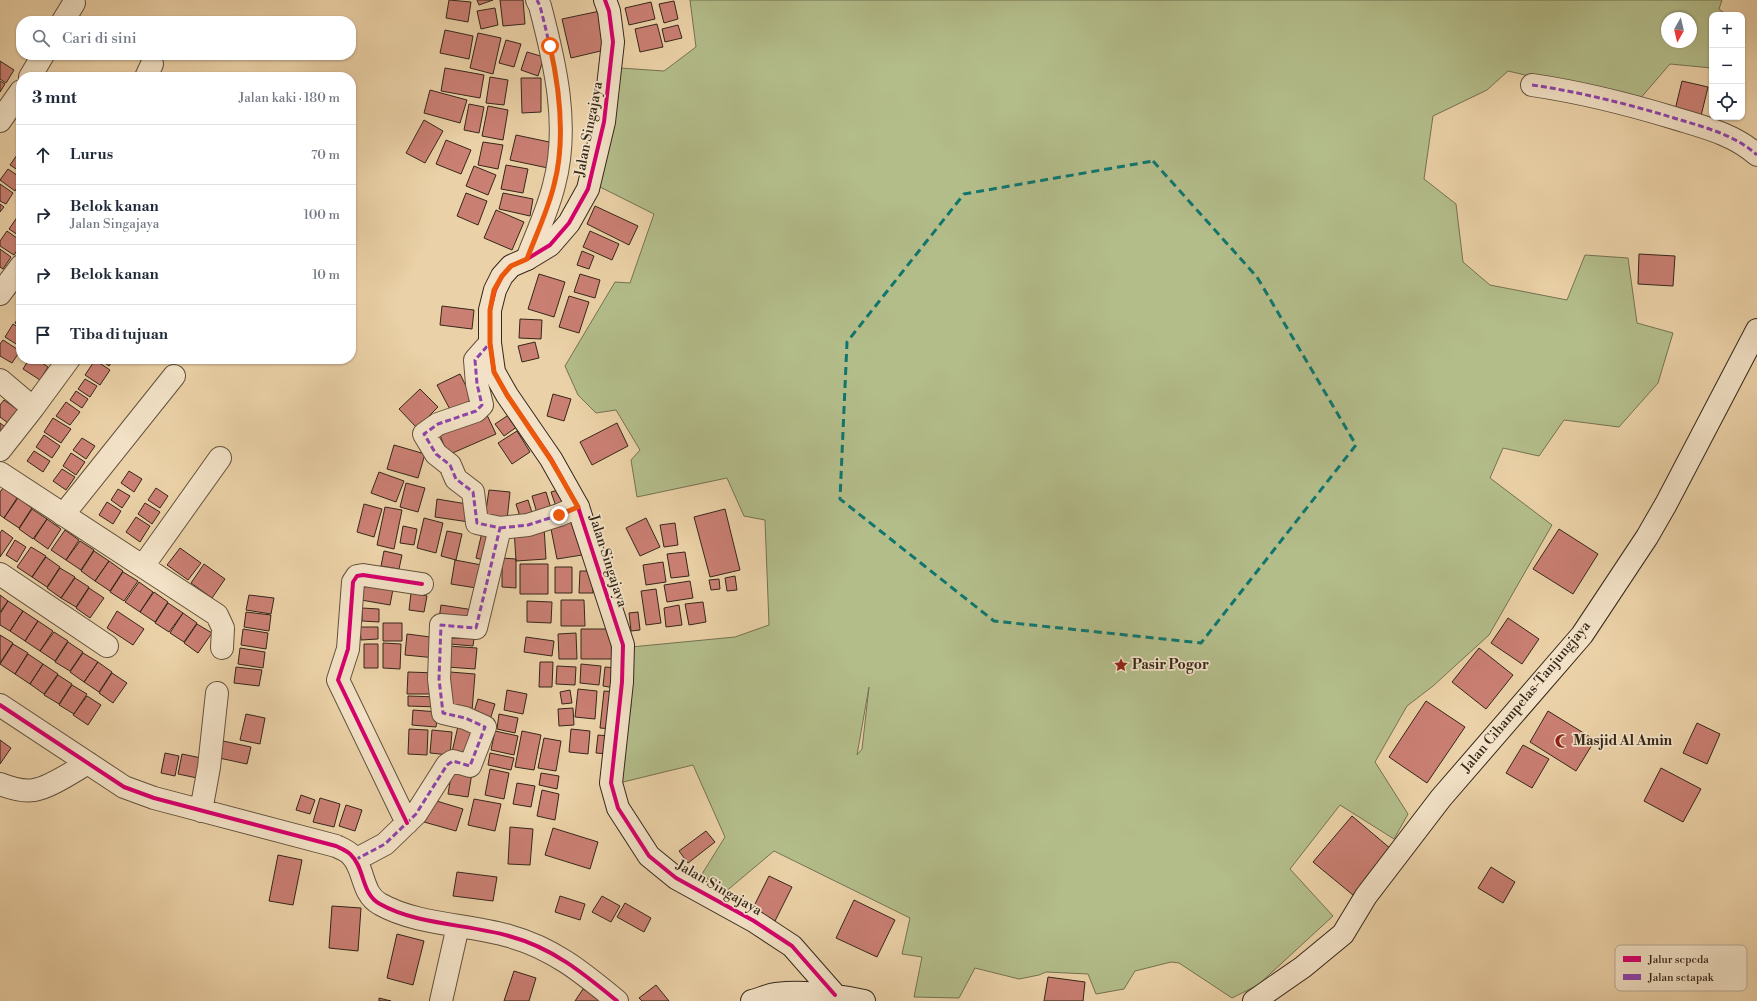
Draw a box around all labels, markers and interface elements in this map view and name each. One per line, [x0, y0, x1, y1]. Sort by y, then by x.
north arrow [1661, 12, 1697, 48]
map controls [1709, 12, 1745, 120]
button: + [1709, 12, 1745, 48]
search box [16, 16, 356, 60]
icon: search [30, 27, 52, 49]
text: Cari di sini [62, 29, 137, 48]
route start [541, 37, 559, 55]
button: − [1709, 48, 1745, 84]
street label: Jalan Singajaya [571, 79, 607, 179]
button: locate [1709, 84, 1745, 120]
text: 3 mnt [32, 87, 77, 109]
text: Jalan kaki · 180 m [239, 90, 340, 106]
icon: ahead [32, 144, 54, 166]
text: Lurus [70, 145, 113, 164]
text: 70 m [311, 147, 340, 163]
text: Belok kanan [70, 197, 159, 216]
icon: right [32, 204, 54, 226]
text: 100 m [304, 207, 340, 223]
text: Jalan Singajaya [70, 216, 159, 232]
icon: right [32, 264, 54, 286]
text: Belok kanan [70, 265, 159, 284]
text: 10 m [312, 267, 340, 283]
icon: arrive [32, 324, 54, 346]
text: Tiba di tujuan [70, 325, 168, 344]
route end [550, 506, 568, 524]
street label: Jalan Singajaya [584, 512, 632, 610]
street label: Jalan Cihampelas-Tanjungjaya [1457, 617, 1595, 777]
place label: Pasir Pogor [1132, 656, 1209, 674]
place icon: Pasir Pogor [1113, 657, 1129, 673]
place label: Masjid Al Amin [1573, 732, 1673, 750]
mosque icon: Masjid Al Amin [1554, 733, 1570, 749]
street label: Jalan Singajaya [672, 856, 766, 920]
legend [1615, 945, 1747, 991]
text: Jalur sepeda [1647, 953, 1709, 967]
text: Jalan setapak [1647, 971, 1715, 985]

